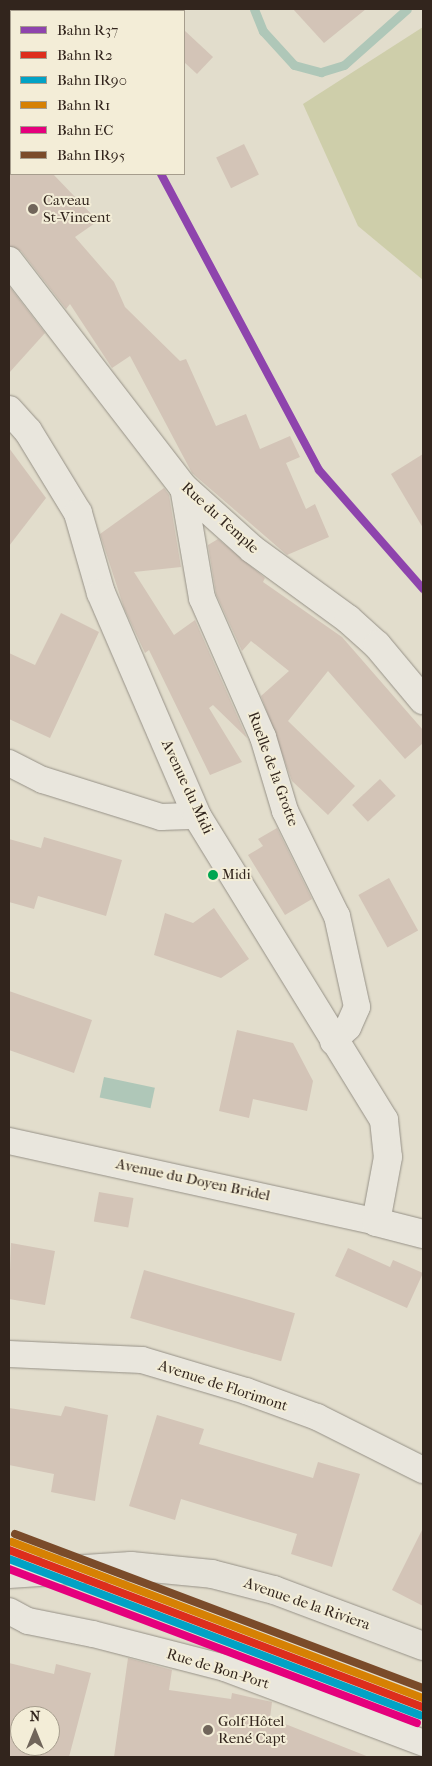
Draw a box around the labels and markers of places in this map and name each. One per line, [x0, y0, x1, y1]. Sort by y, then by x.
place label: Caveau St-Vincent [43, 191, 111, 226]
marker: Caveau St-Vincent [27, 203, 39, 215]
place label: Midi [222, 867, 251, 883]
marker: Midi [208, 870, 218, 880]
place label: Golf Hôtel René Capt [218, 1712, 286, 1747]
marker: Golf Hôtel René Capt [202, 1724, 214, 1736]

